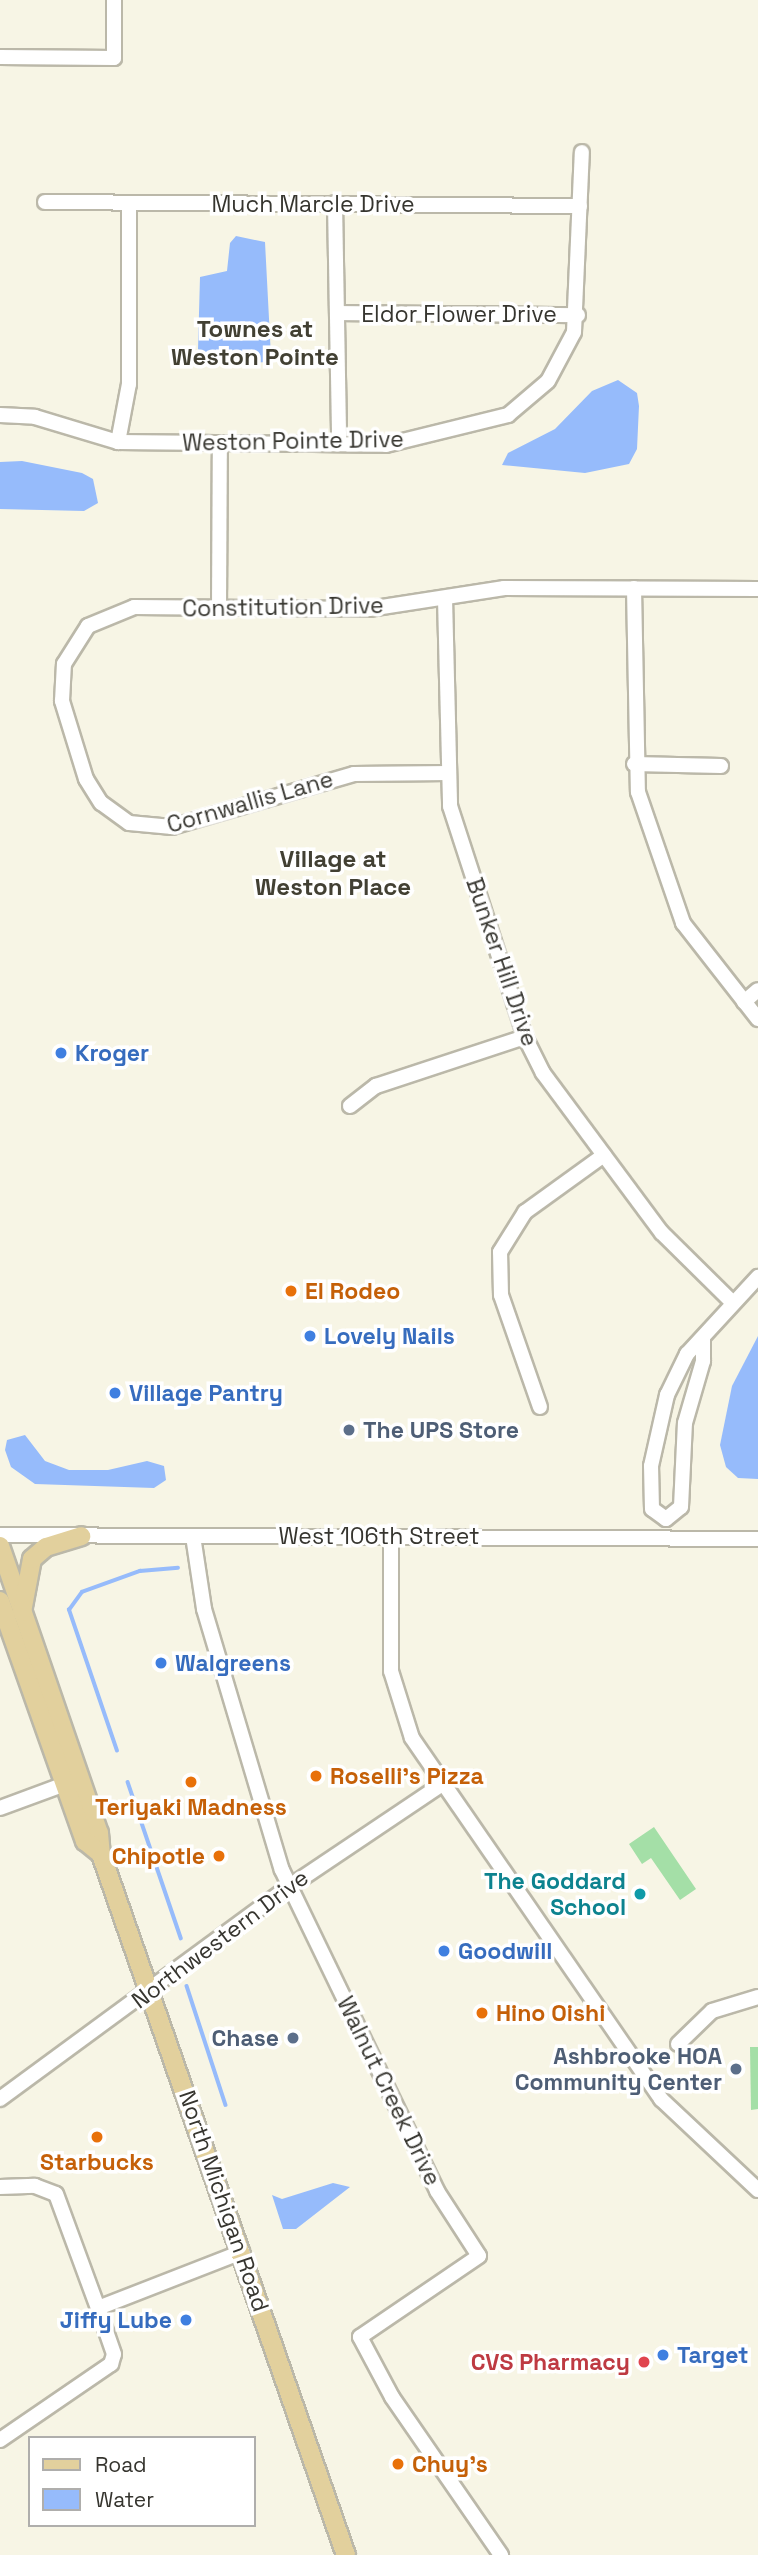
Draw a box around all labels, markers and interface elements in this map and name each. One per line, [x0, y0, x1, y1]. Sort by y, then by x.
street label: Much Marcle Drive [211, 190, 415, 218]
street label: Eldor Flower Drive [361, 300, 557, 328]
district label: Townes at Weston Pointe [171, 315, 339, 371]
street label: Weston Pointe Drive [182, 425, 404, 457]
street label: Constitution Drive [182, 591, 384, 623]
street label: Cornwallis Lane [164, 765, 336, 839]
district label: Village at Weston Place [255, 845, 411, 901]
street label: Bunker Hill Drive [460, 874, 544, 1050]
place label: Kroger [75, 1039, 149, 1067]
marker: Kroger [53, 1045, 69, 1061]
place label: El Rodeo [305, 1277, 400, 1305]
marker: El Rodeo [283, 1283, 299, 1299]
place label: Lovely Nails [324, 1322, 455, 1350]
marker: Lovely Nails [302, 1328, 318, 1344]
place label: Village Pantry [129, 1379, 283, 1407]
marker: Village Pantry [107, 1385, 123, 1401]
place label: The UPS Store [363, 1416, 519, 1444]
marker: The UPS Store [341, 1422, 357, 1438]
street label: West 106th Street [278, 1522, 480, 1550]
place label: Walgreens [175, 1649, 291, 1677]
marker: Walgreens [153, 1655, 169, 1671]
place label: Roselli's Pizza [330, 1762, 484, 1790]
marker: Roselli's Pizza [308, 1768, 324, 1784]
marker: Teriyaki Madness [183, 1774, 199, 1790]
place label: Teriyaki Madness [95, 1793, 287, 1821]
place label: Chipotle [112, 1842, 205, 1870]
marker: Chipotle [211, 1848, 227, 1864]
street label: Northwestern Drive [126, 1864, 314, 2014]
place label: The Goddard School [484, 1867, 626, 1921]
marker: The Goddard School [632, 1886, 648, 1902]
place label: Goodwill [458, 1937, 552, 1965]
marker: Goodwill [436, 1943, 452, 1959]
street label: Walnut Creek Drive [331, 1992, 447, 2190]
place label: Hino Oishi [496, 1999, 605, 2027]
marker: Hino Oishi [474, 2005, 490, 2021]
place label: Chase [211, 2024, 279, 2052]
marker: Chase [285, 2030, 301, 2046]
place label: Ashbrooke HOA Community Center [515, 2042, 722, 2096]
marker: Ashbrooke HOA Community Center [728, 2061, 744, 2077]
street label: North Michigan Road [173, 2087, 275, 2315]
marker: Starbucks [89, 2129, 105, 2145]
place label: Starbucks [40, 2148, 154, 2176]
place label: Jiffy Lube [60, 2306, 172, 2334]
marker: Jiffy Lube [178, 2312, 194, 2328]
place label: Target [677, 2341, 749, 2369]
marker: Target [655, 2347, 671, 2363]
place label: CVS Pharmacy [471, 2348, 630, 2376]
marker: CVS Pharmacy [636, 2354, 652, 2370]
legend [28, 2436, 256, 2527]
place label: Chuy's [412, 2450, 488, 2478]
text: Road [95, 2451, 147, 2478]
marker: Chuy's [390, 2456, 406, 2472]
text: Water [95, 2486, 154, 2513]

